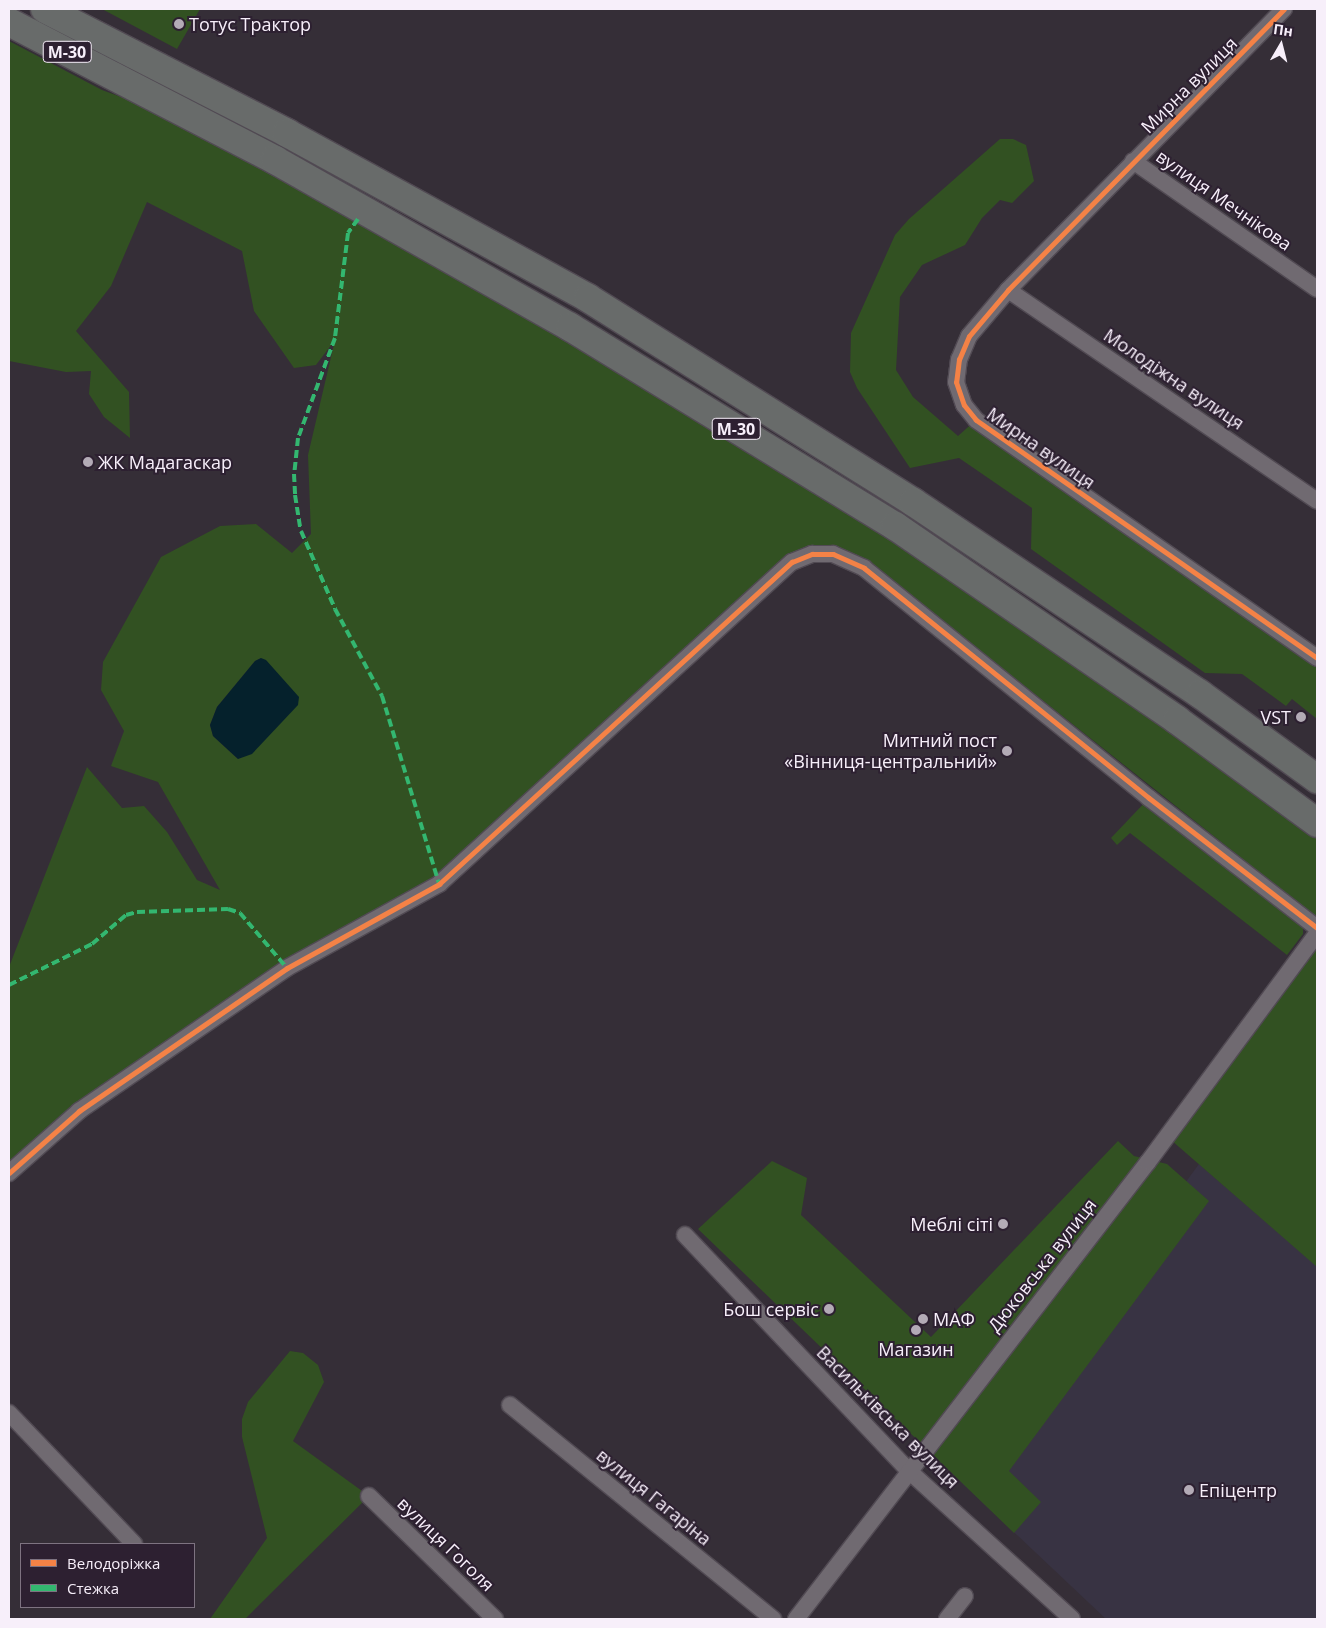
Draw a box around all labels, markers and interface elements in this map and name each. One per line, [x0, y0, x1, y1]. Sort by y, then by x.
place label: Тотус Трактор [189, 13, 311, 35]
marker: Тотус Трактор [173, 18, 185, 30]
text: Пн [1272, 19, 1294, 40]
north arrow [1256, 20, 1306, 70]
street label: Мирна вулиця [1136, 32, 1242, 138]
road number: М-30 [42, 38, 92, 66]
street label: вулиця Мечнікова [1152, 145, 1296, 255]
street label: Молодіжна вулиця [1100, 324, 1248, 434]
street label: Мирна вулиця [983, 403, 1099, 493]
road number: М-30 [711, 416, 761, 442]
place label: ЖК Мадагаскар [98, 451, 232, 473]
marker: ЖК Мадагаскар [82, 456, 94, 468]
place label: VST [1260, 706, 1291, 728]
marker: VST [1295, 711, 1307, 723]
place label: Митний пост «Вінниця-центральний» [784, 730, 997, 772]
marker: Митний пост «Вінниця-центральний» [1001, 745, 1013, 757]
street label: Дюковська вулиця [983, 1194, 1101, 1336]
place label: Меблі сіті [910, 1213, 993, 1235]
marker: Меблі сіті [997, 1218, 1009, 1230]
place label: Бош сервіс [723, 1298, 819, 1320]
marker: Бош сервіс [823, 1303, 835, 1315]
place label: МАФ [933, 1308, 975, 1330]
marker: МАФ [917, 1313, 929, 1325]
marker: Магазин [910, 1324, 922, 1336]
place label: Магазин [878, 1338, 954, 1360]
street label: Васильківська вулиця [812, 1341, 964, 1493]
street label: вулиця Гагаріна [592, 1444, 716, 1550]
place label: Епіцентр [1199, 1479, 1277, 1501]
marker: Епіцентр [1183, 1484, 1195, 1496]
street label: вулиця Гоголя [393, 1492, 499, 1596]
legend [20, 1543, 195, 1608]
text: Велодоріжка [67, 1553, 160, 1573]
text: Стежка [67, 1578, 119, 1598]

